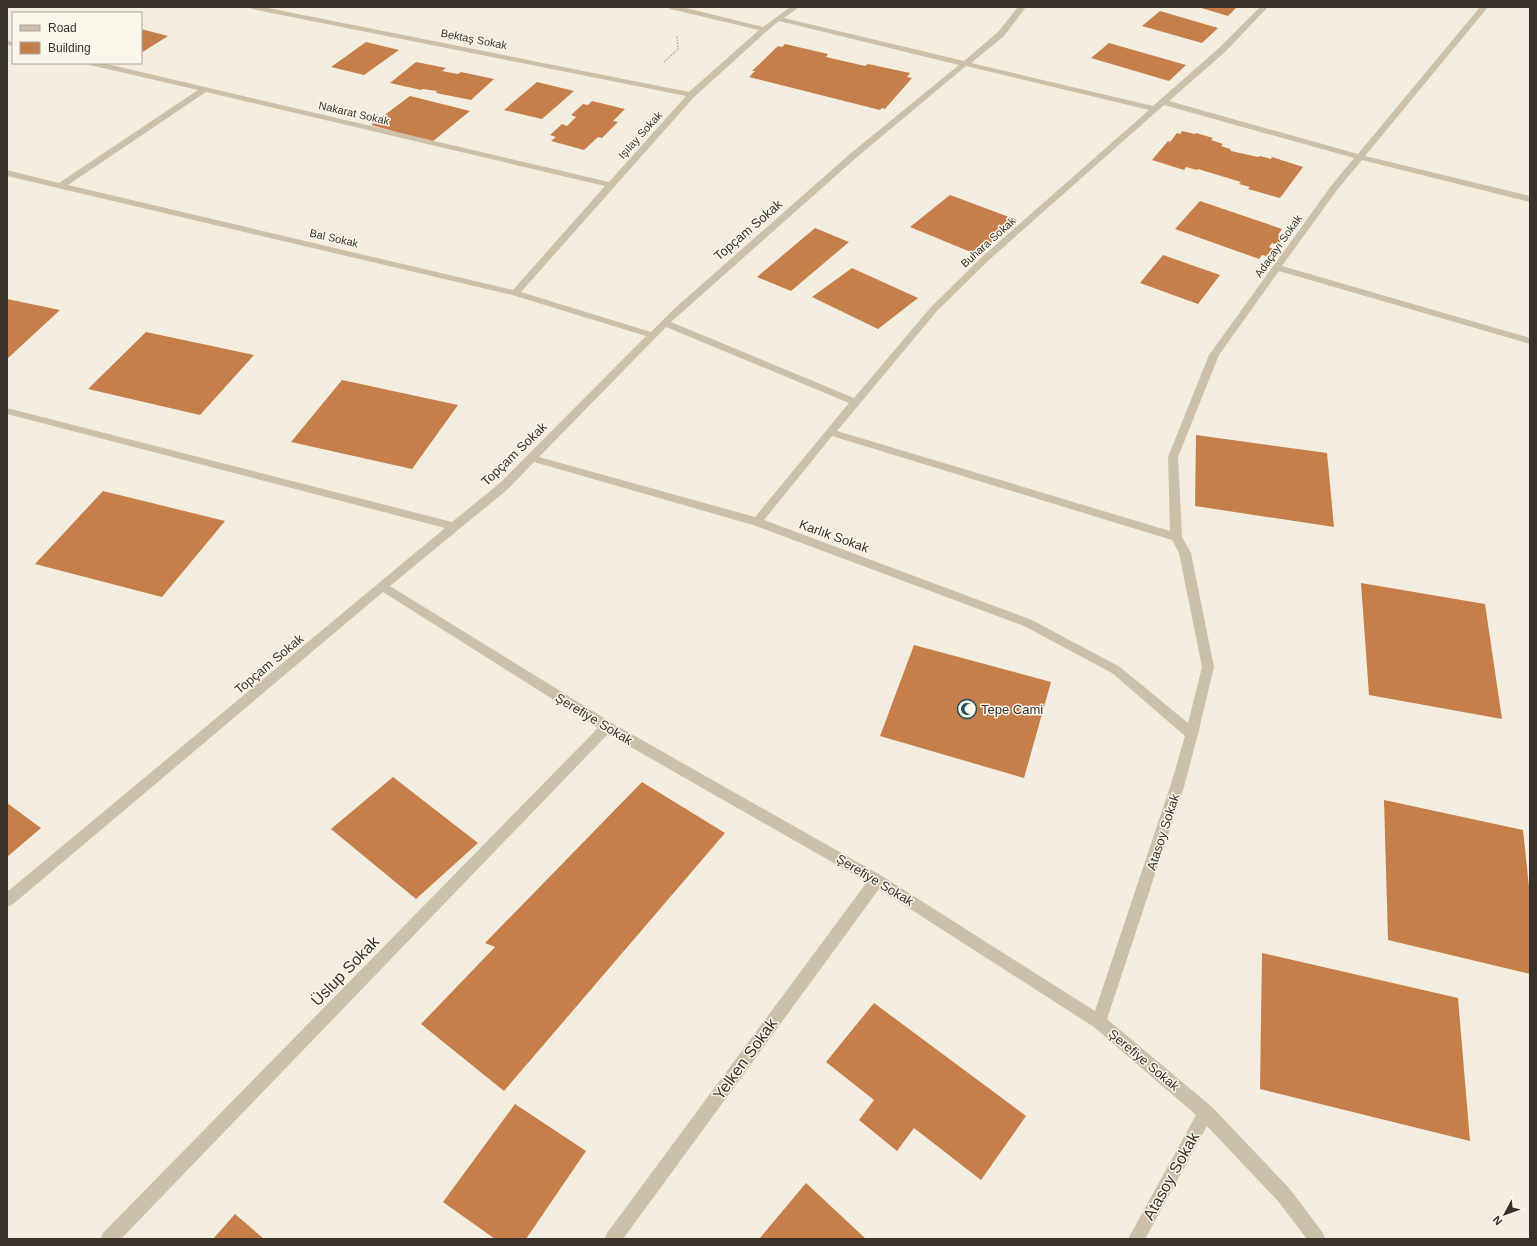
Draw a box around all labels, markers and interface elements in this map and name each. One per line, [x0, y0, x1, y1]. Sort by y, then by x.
legend [12, 12, 142, 64]
text: Road [48, 21, 77, 35]
street label: Bektaş Sokak [440, 27, 509, 51]
text: Building [48, 41, 91, 55]
street label: Nakarat Sokak [317, 99, 391, 127]
street label: Işılay Sokak [616, 109, 665, 161]
street label: Topçam Sokak [711, 196, 785, 264]
street label: Adaçayı Sokak [1252, 212, 1304, 279]
street label: Buhara Sokak [958, 214, 1018, 270]
street label: Bal Sokak [309, 227, 360, 250]
street label: Topçam Sokak [478, 419, 550, 489]
street label: Karlık Sokak [797, 516, 871, 556]
street label: Topçam Sokak [232, 631, 307, 697]
street label: Şerefiye Sokak [553, 690, 636, 748]
mosque icon: Tepe Cami [956, 698, 978, 720]
place label: Tepe Cami [981, 702, 1043, 717]
street label: Atasoy Sokak [1144, 791, 1183, 872]
street label: Şerefiye Sokak [834, 851, 917, 909]
street label: Üslup Sokak [308, 932, 383, 1009]
street label: Yelken Sokak [710, 1014, 781, 1103]
street label: Şerefiye Sokak [1106, 1026, 1183, 1094]
street label: Atasoy Sokak [1140, 1128, 1203, 1223]
north arrow [1485, 1194, 1525, 1234]
text: N [1490, 1214, 1505, 1227]

